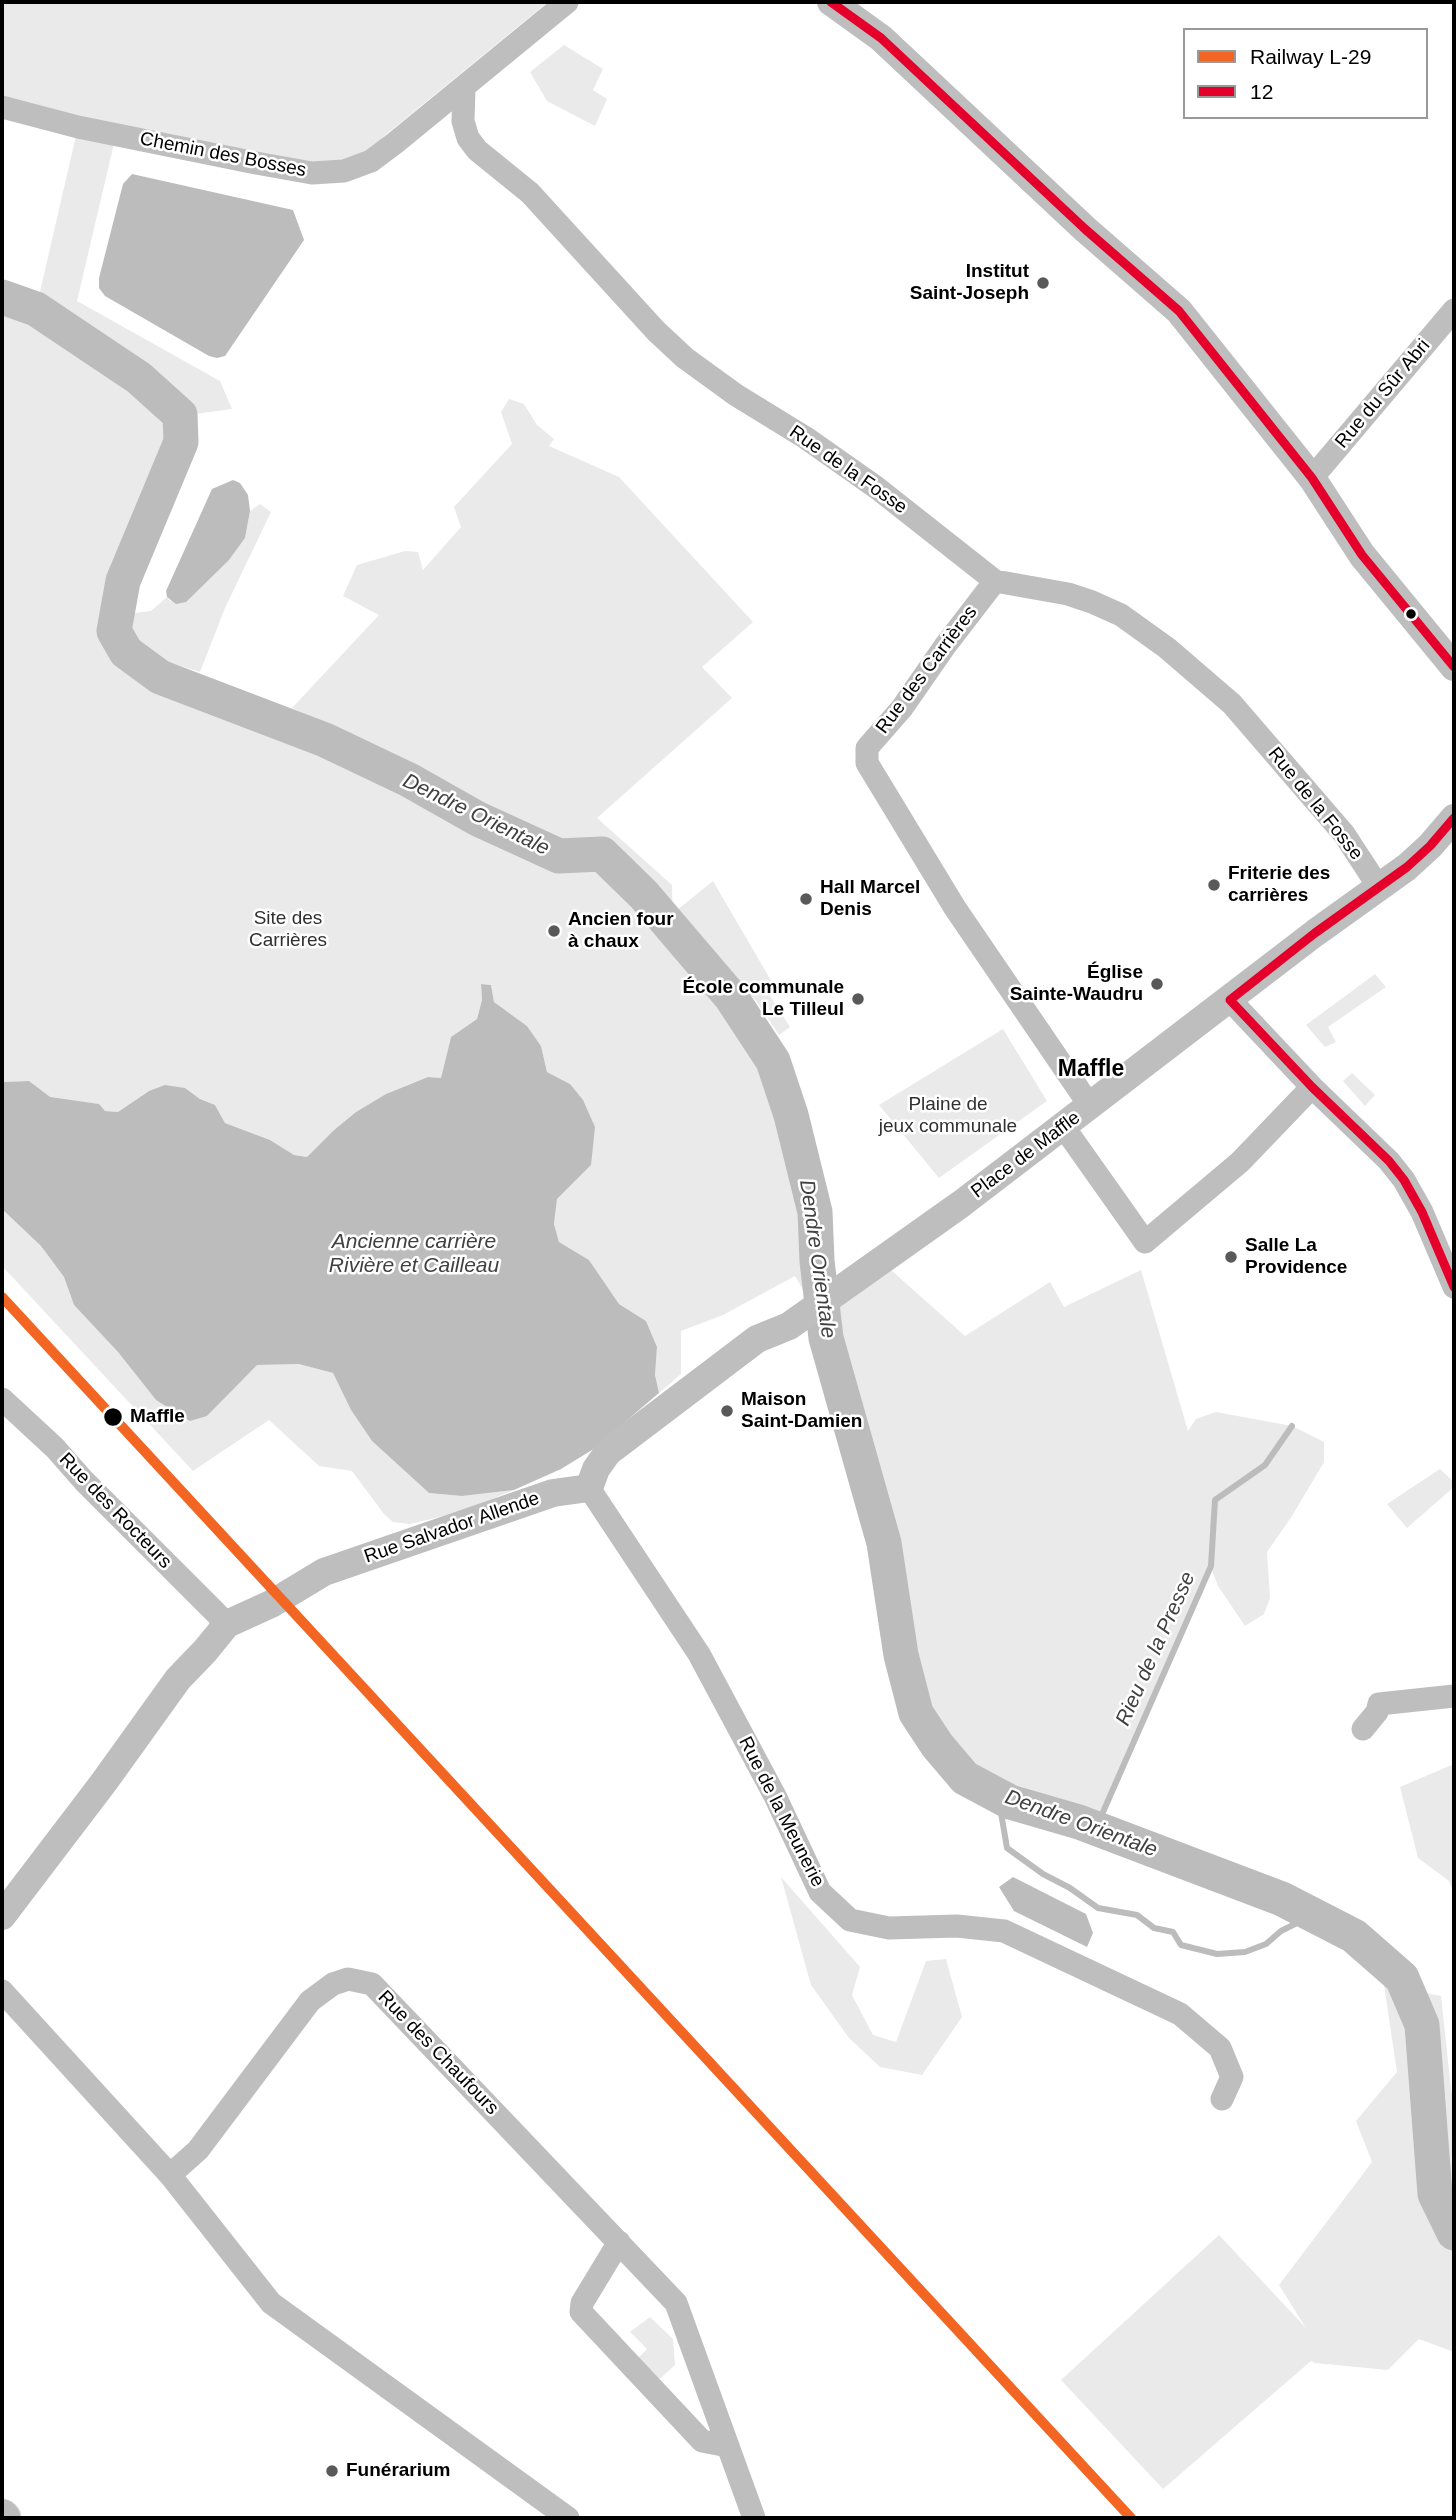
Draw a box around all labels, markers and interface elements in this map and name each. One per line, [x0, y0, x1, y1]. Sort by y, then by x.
legend [1183, 28, 1428, 119]
text: Railway L-29 [1250, 45, 1371, 68]
text: 12 [1250, 80, 1273, 103]
street label: Chemin des Bosses [138, 128, 308, 182]
place label: Institut Saint-Joseph [910, 261, 1029, 305]
marker: Institut Saint-Joseph [1035, 275, 1051, 291]
street label: Rue du Sûr Abri [1331, 335, 1435, 453]
street label: Rue de la Fosse [785, 421, 911, 519]
street label: Rue des Carrières [872, 602, 982, 738]
unlabelled marker [1404, 607, 1418, 621]
street label: Rue de la Fosse [1263, 743, 1367, 865]
water label: Dendre Orientale [399, 769, 553, 861]
place label: Friterie des carrières [1228, 863, 1330, 907]
place label: Hall Marcel Denis [820, 877, 920, 921]
marker: Friterie des carrières [1206, 877, 1222, 893]
marker: Hall Marcel Denis [798, 891, 814, 907]
park label: Site des Carrières [249, 908, 327, 952]
place label: Ancien four à chaux [568, 909, 674, 953]
marker: Ancien four à chaux [546, 923, 562, 939]
place label: Église Sainte-Waudru [1010, 962, 1143, 1006]
marker: Église Sainte-Waudru [1149, 976, 1165, 992]
place label: École communale Le Tilleul [682, 977, 844, 1021]
marker: École communale Le Tilleul [850, 991, 866, 1007]
district label: Maffle [1058, 1056, 1124, 1084]
park label: Plaine de jeux communale [879, 1094, 1017, 1138]
street label: Place de Maffle [967, 1107, 1085, 1203]
water label: Dendre Orientale [793, 1178, 841, 1340]
water label: Ancienne carrière Rivière et Cailleau [329, 1229, 499, 1279]
place label: Salle La Providence [1245, 1235, 1347, 1279]
marker: Salle La Providence [1223, 1249, 1239, 1265]
place label: Maison Saint-Damien [741, 1389, 862, 1433]
marker: Maison Saint-Damien [719, 1403, 735, 1419]
marker: Maffle [102, 1406, 124, 1428]
place label: Maffle [130, 1406, 185, 1428]
street label: Rue des Rocteurs [54, 1448, 176, 1574]
street label: Rue Salvador Allende [361, 1487, 543, 1569]
water label: Rieu de la Presse [1111, 1568, 1201, 1730]
street label: Rue de la Meunerie [733, 1733, 829, 1891]
water label: Dendre Orientale [1002, 1785, 1160, 1863]
street label: Rue des Chaufours [373, 1986, 503, 2120]
place label: Funérarium [346, 2460, 451, 2482]
marker: Funérarium [324, 2463, 340, 2479]

